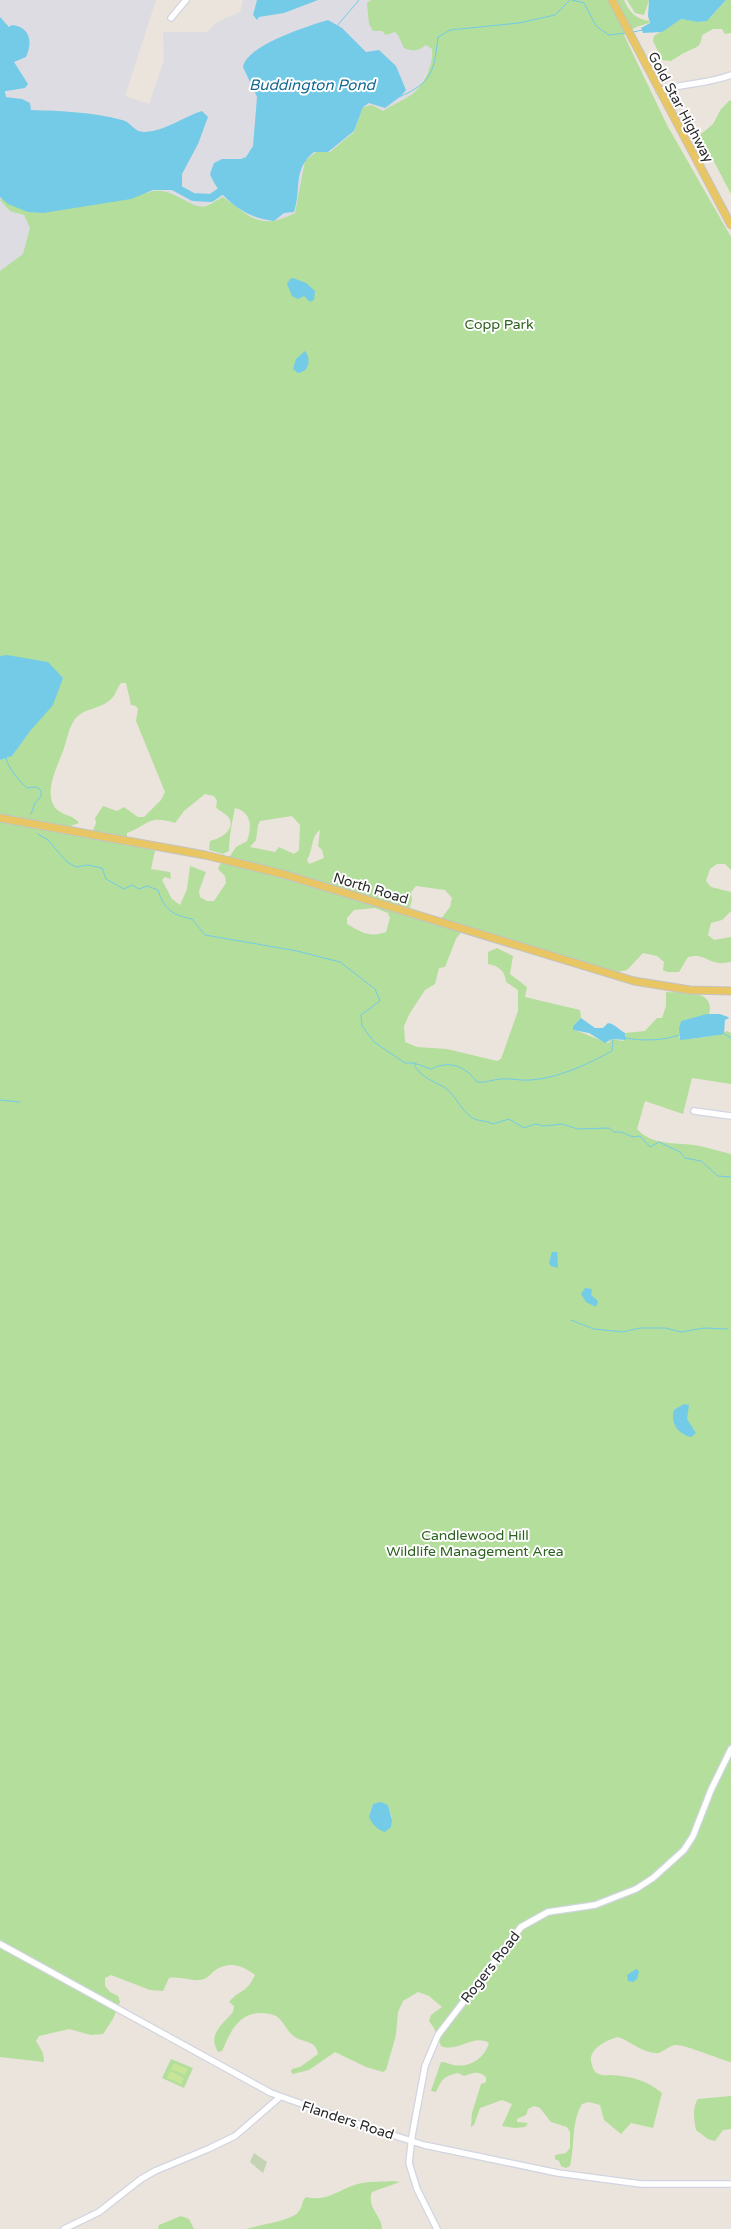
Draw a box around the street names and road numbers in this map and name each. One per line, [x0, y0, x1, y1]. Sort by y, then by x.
street label: Gold Star Highway [644, 49, 717, 166]
street label: North Road [331, 869, 410, 908]
street label: Rogers Road [457, 1928, 524, 2006]
street label: Flanders Road [300, 2098, 396, 2143]

